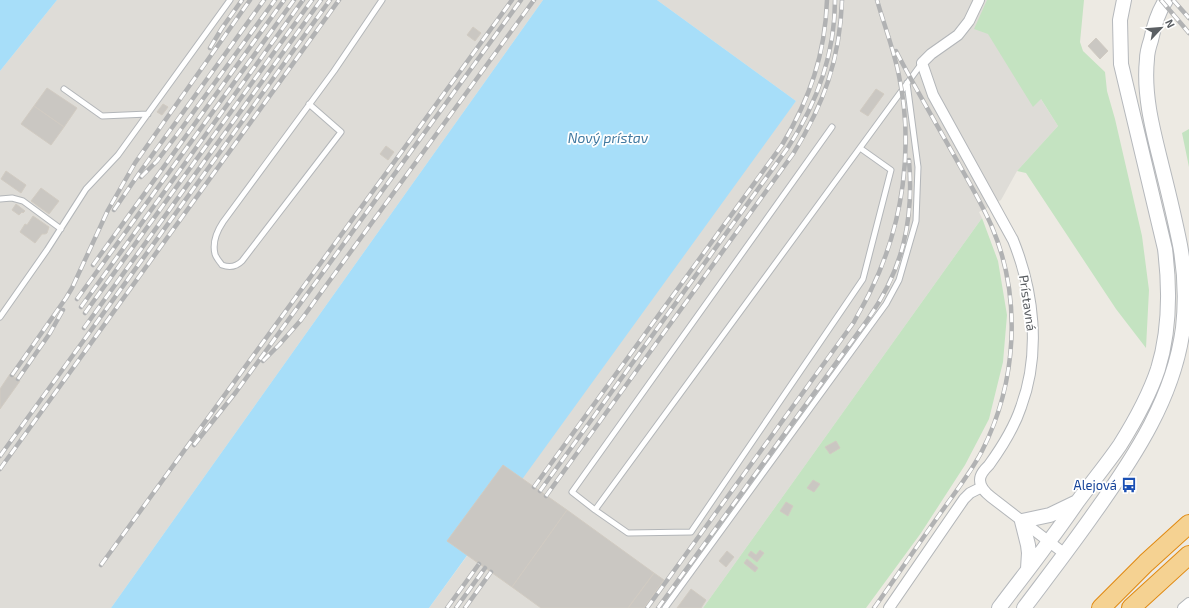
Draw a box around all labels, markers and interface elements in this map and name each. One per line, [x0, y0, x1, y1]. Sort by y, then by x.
north arrow [1141, 8, 1181, 48]
text: N [1163, 17, 1178, 30]
water label: Nový prístav [568, 129, 649, 146]
street label: Prístavná [1016, 274, 1040, 332]
bus stop icon: Alejová [1120, 476, 1138, 494]
place label: Alejová [1074, 477, 1117, 493]

